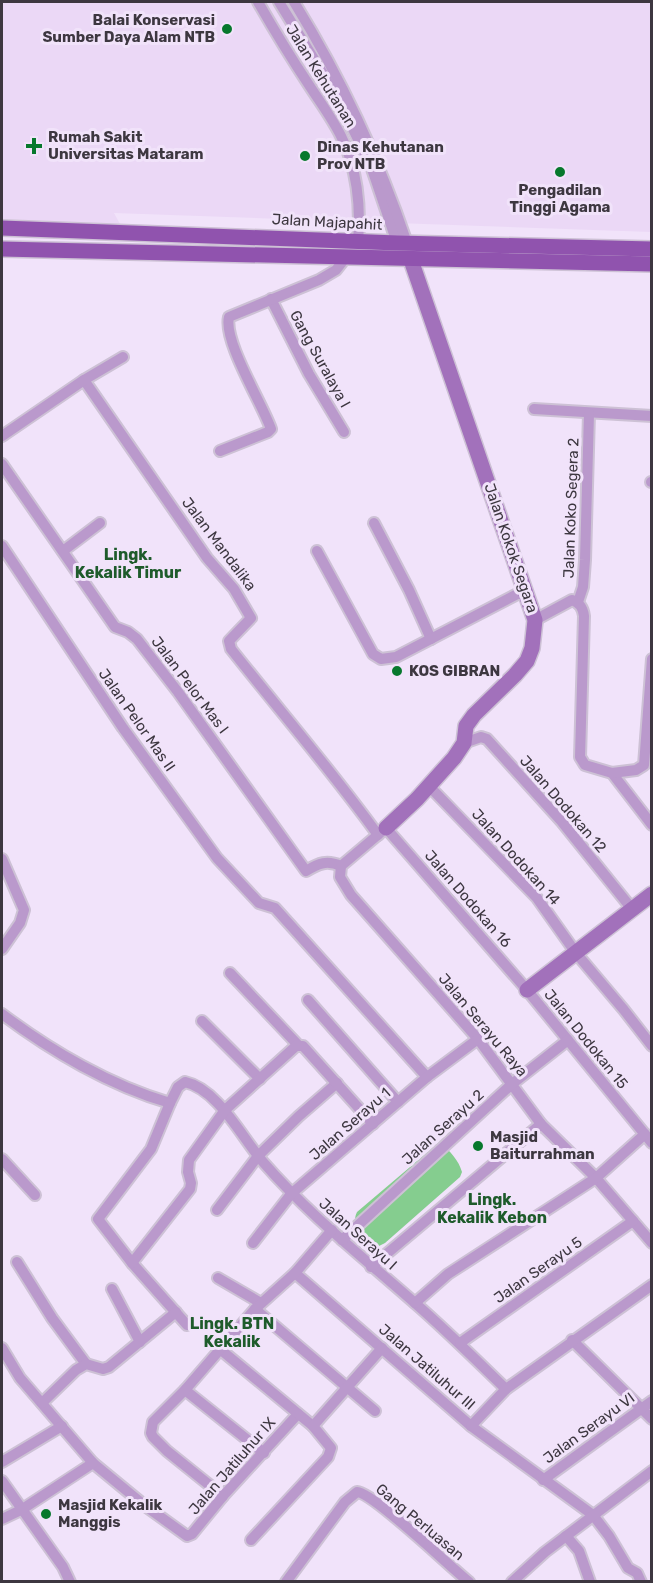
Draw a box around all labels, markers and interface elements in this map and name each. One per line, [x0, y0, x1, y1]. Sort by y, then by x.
place label: Balai Konservasi Sumber Daya Alam NTB [42, 11, 215, 46]
street label: Jalan Kehutanan [282, 21, 360, 131]
marker: Balai Konservasi Sumber Daya Alam NTB [220, 22, 234, 36]
place label: Rumah Sakit Universitas Mataram [48, 128, 203, 163]
marker: Rumah Sakit Universitas Mataram [25, 137, 43, 155]
place label: Dinas Kehutanan Prov NTB [317, 138, 444, 173]
marker: Dinas Kehutanan Prov NTB [298, 149, 312, 163]
marker: Pengadilan Tinggi Agama [553, 165, 567, 179]
place label: Pengadilan Tinggi Agama [510, 181, 611, 216]
street label: Jalan Majapahit [271, 210, 383, 234]
street label: Gang Suralaya I [286, 307, 354, 411]
street label: Jalan Koko Segera 2 [560, 437, 582, 579]
street label: Jalan Kokok Segara [480, 481, 542, 615]
street label: Jalan Mandalika [178, 494, 260, 594]
district label: Lingk. Kekalik Timur [75, 545, 182, 582]
street label: Jalan Pelor Mas I [148, 633, 232, 737]
place label: KOS GIBRAN [409, 662, 500, 680]
marker: KOS GIBRAN [390, 664, 404, 678]
street label: Jalan Pelor Mas II [95, 665, 179, 775]
street label: Jalan Dodokan 12 [516, 752, 610, 856]
street label: Jalan Dodokan 14 [468, 805, 564, 909]
street label: Jalan Dodokan 16 [421, 847, 515, 951]
street label: Jalan Serayu Raya [435, 970, 531, 1080]
street label: Jalan Dodokan 15 [540, 986, 632, 1092]
street label: Jalan Serayu 1 [306, 1084, 394, 1164]
street label: Jalan Serayu 2 [398, 1086, 488, 1168]
place label: Masjid Baiturrahman [490, 1128, 595, 1163]
marker: Masjid Baiturrahman [471, 1139, 485, 1153]
district label: Lingk. Kekalik Kebon [437, 1190, 547, 1227]
street label: Jalan Serayu I [315, 1194, 401, 1274]
street label: Jalan Serayu 5 [490, 1233, 586, 1307]
district label: Lingk. BTN Kekalik [190, 1314, 274, 1351]
street label: Jalan Jatiluhur III [375, 1320, 479, 1414]
street label: Jalan Serayu VI [540, 1389, 638, 1467]
street label: Jalan Jatiluhur IX [185, 1413, 279, 1518]
street label: Gang Perluasan [372, 1480, 468, 1564]
place label: Masjid Kekalik Manggis [58, 1496, 163, 1531]
marker: Masjid Kekalik Manggis [39, 1507, 53, 1521]

